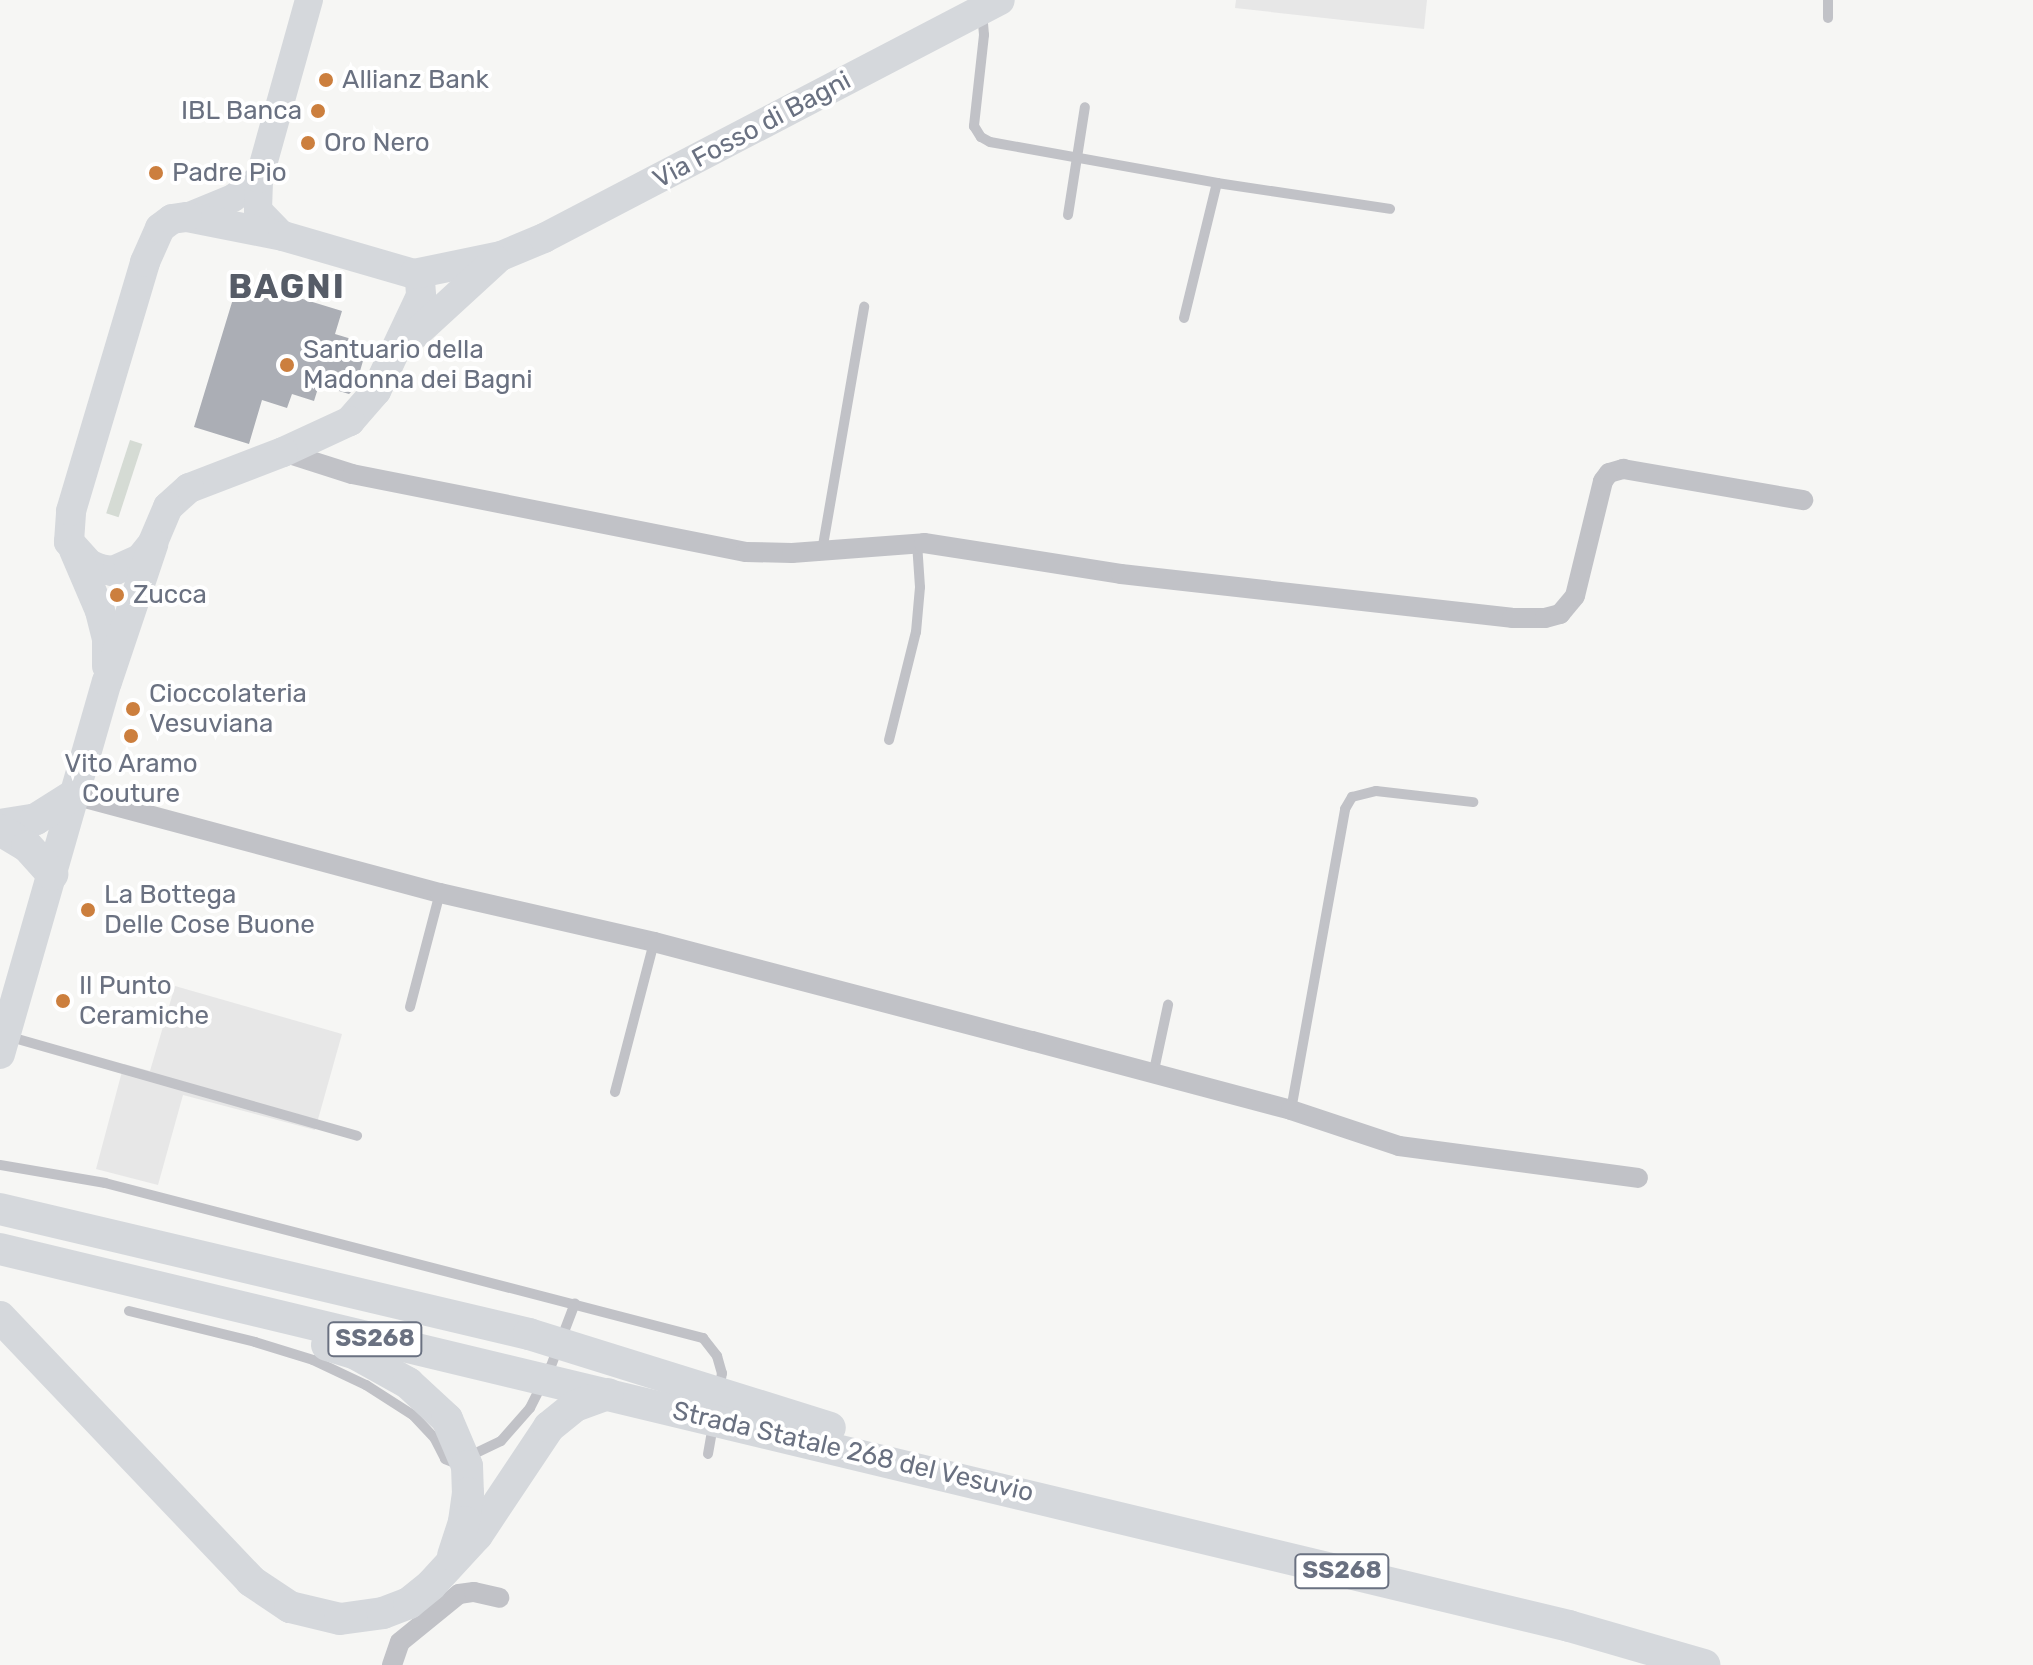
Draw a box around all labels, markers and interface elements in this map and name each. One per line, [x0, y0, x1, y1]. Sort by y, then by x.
place label: Allianz Bank [342, 64, 489, 96]
street label: Via Fosso di Bagni [648, 65, 856, 195]
marker: Allianz Bank [317, 71, 335, 89]
place label: IBL Banca [180, 95, 302, 127]
marker: IBL Banca [309, 102, 327, 120]
place label: Oro Nero [324, 127, 430, 159]
marker: Oro Nero [299, 134, 317, 152]
place label: Padre Pio [172, 157, 287, 189]
marker: Padre Pio [147, 164, 165, 182]
district label: BAGNI [228, 267, 346, 307]
place label: Santuario della Madonna dei Bagni [303, 334, 533, 396]
marker: Santuario della Madonna dei Bagni [278, 356, 296, 374]
place label: Zucca [133, 579, 207, 611]
marker: Zucca [108, 586, 126, 604]
place label: Cioccolateria Vesuviana [149, 678, 307, 740]
marker: Cioccolateria Vesuviana [124, 700, 142, 718]
marker: Vito Aramo Couture [122, 727, 140, 745]
place label: Vito Aramo Couture [64, 748, 198, 810]
place label: La Bottega Delle Cose Buone [104, 879, 315, 940]
marker: La Bottega Delle Cose Buone [79, 901, 97, 919]
place label: Il Punto Ceramiche [79, 970, 209, 1032]
marker: Il Punto Ceramiche [54, 992, 72, 1010]
road number: SS268 [327, 1319, 423, 1359]
street label: Strada Statale 268 del Vesuvio [669, 1395, 1037, 1509]
road number: SS268 [1294, 1551, 1390, 1591]

